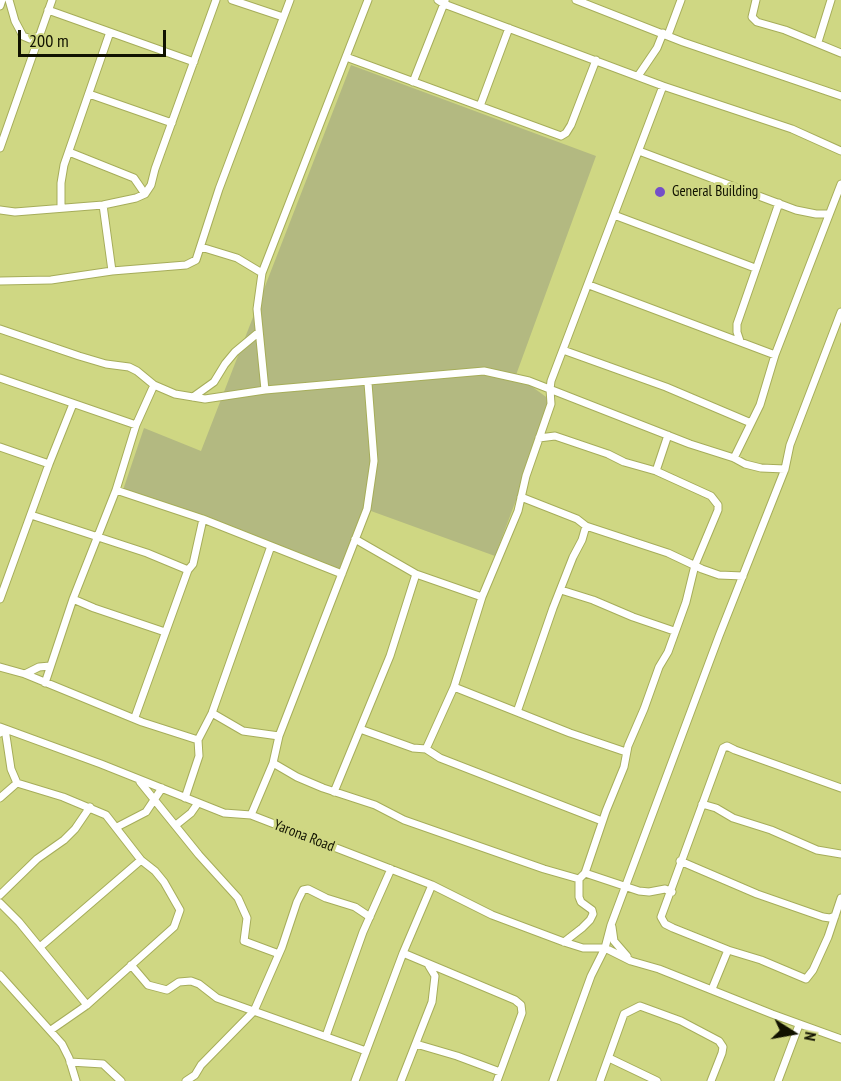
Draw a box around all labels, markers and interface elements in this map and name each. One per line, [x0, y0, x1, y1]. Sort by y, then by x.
scale bar [21, 18, 170, 56]
text: 200 m [29, 29, 69, 52]
place label: General Building [672, 183, 758, 201]
marker: General Building [653, 185, 667, 199]
street label: Yarona Road [271, 816, 337, 856]
north arrow [763, 1003, 823, 1063]
text: N [800, 1030, 821, 1043]

